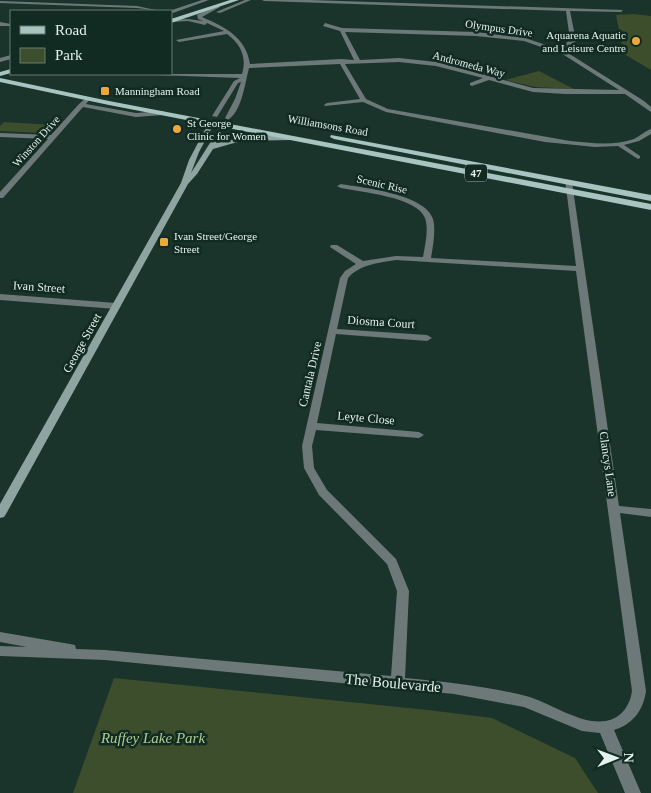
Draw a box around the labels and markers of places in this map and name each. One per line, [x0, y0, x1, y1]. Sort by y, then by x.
place label: Aquarena Aquatic and Leisure Centre [542, 29, 626, 54]
marker: Aquarena Aquatic and Leisure Centre [630, 35, 642, 47]
marker: Manningham Road [99, 85, 111, 97]
place label: Manningham Road [115, 85, 200, 97]
place label: St George Clinic for Women [187, 117, 266, 142]
marker: St George Clinic for Women [171, 123, 183, 135]
place label: Ivan Street/George Street [174, 230, 257, 255]
marker: Ivan Street/George Street [158, 236, 170, 248]

